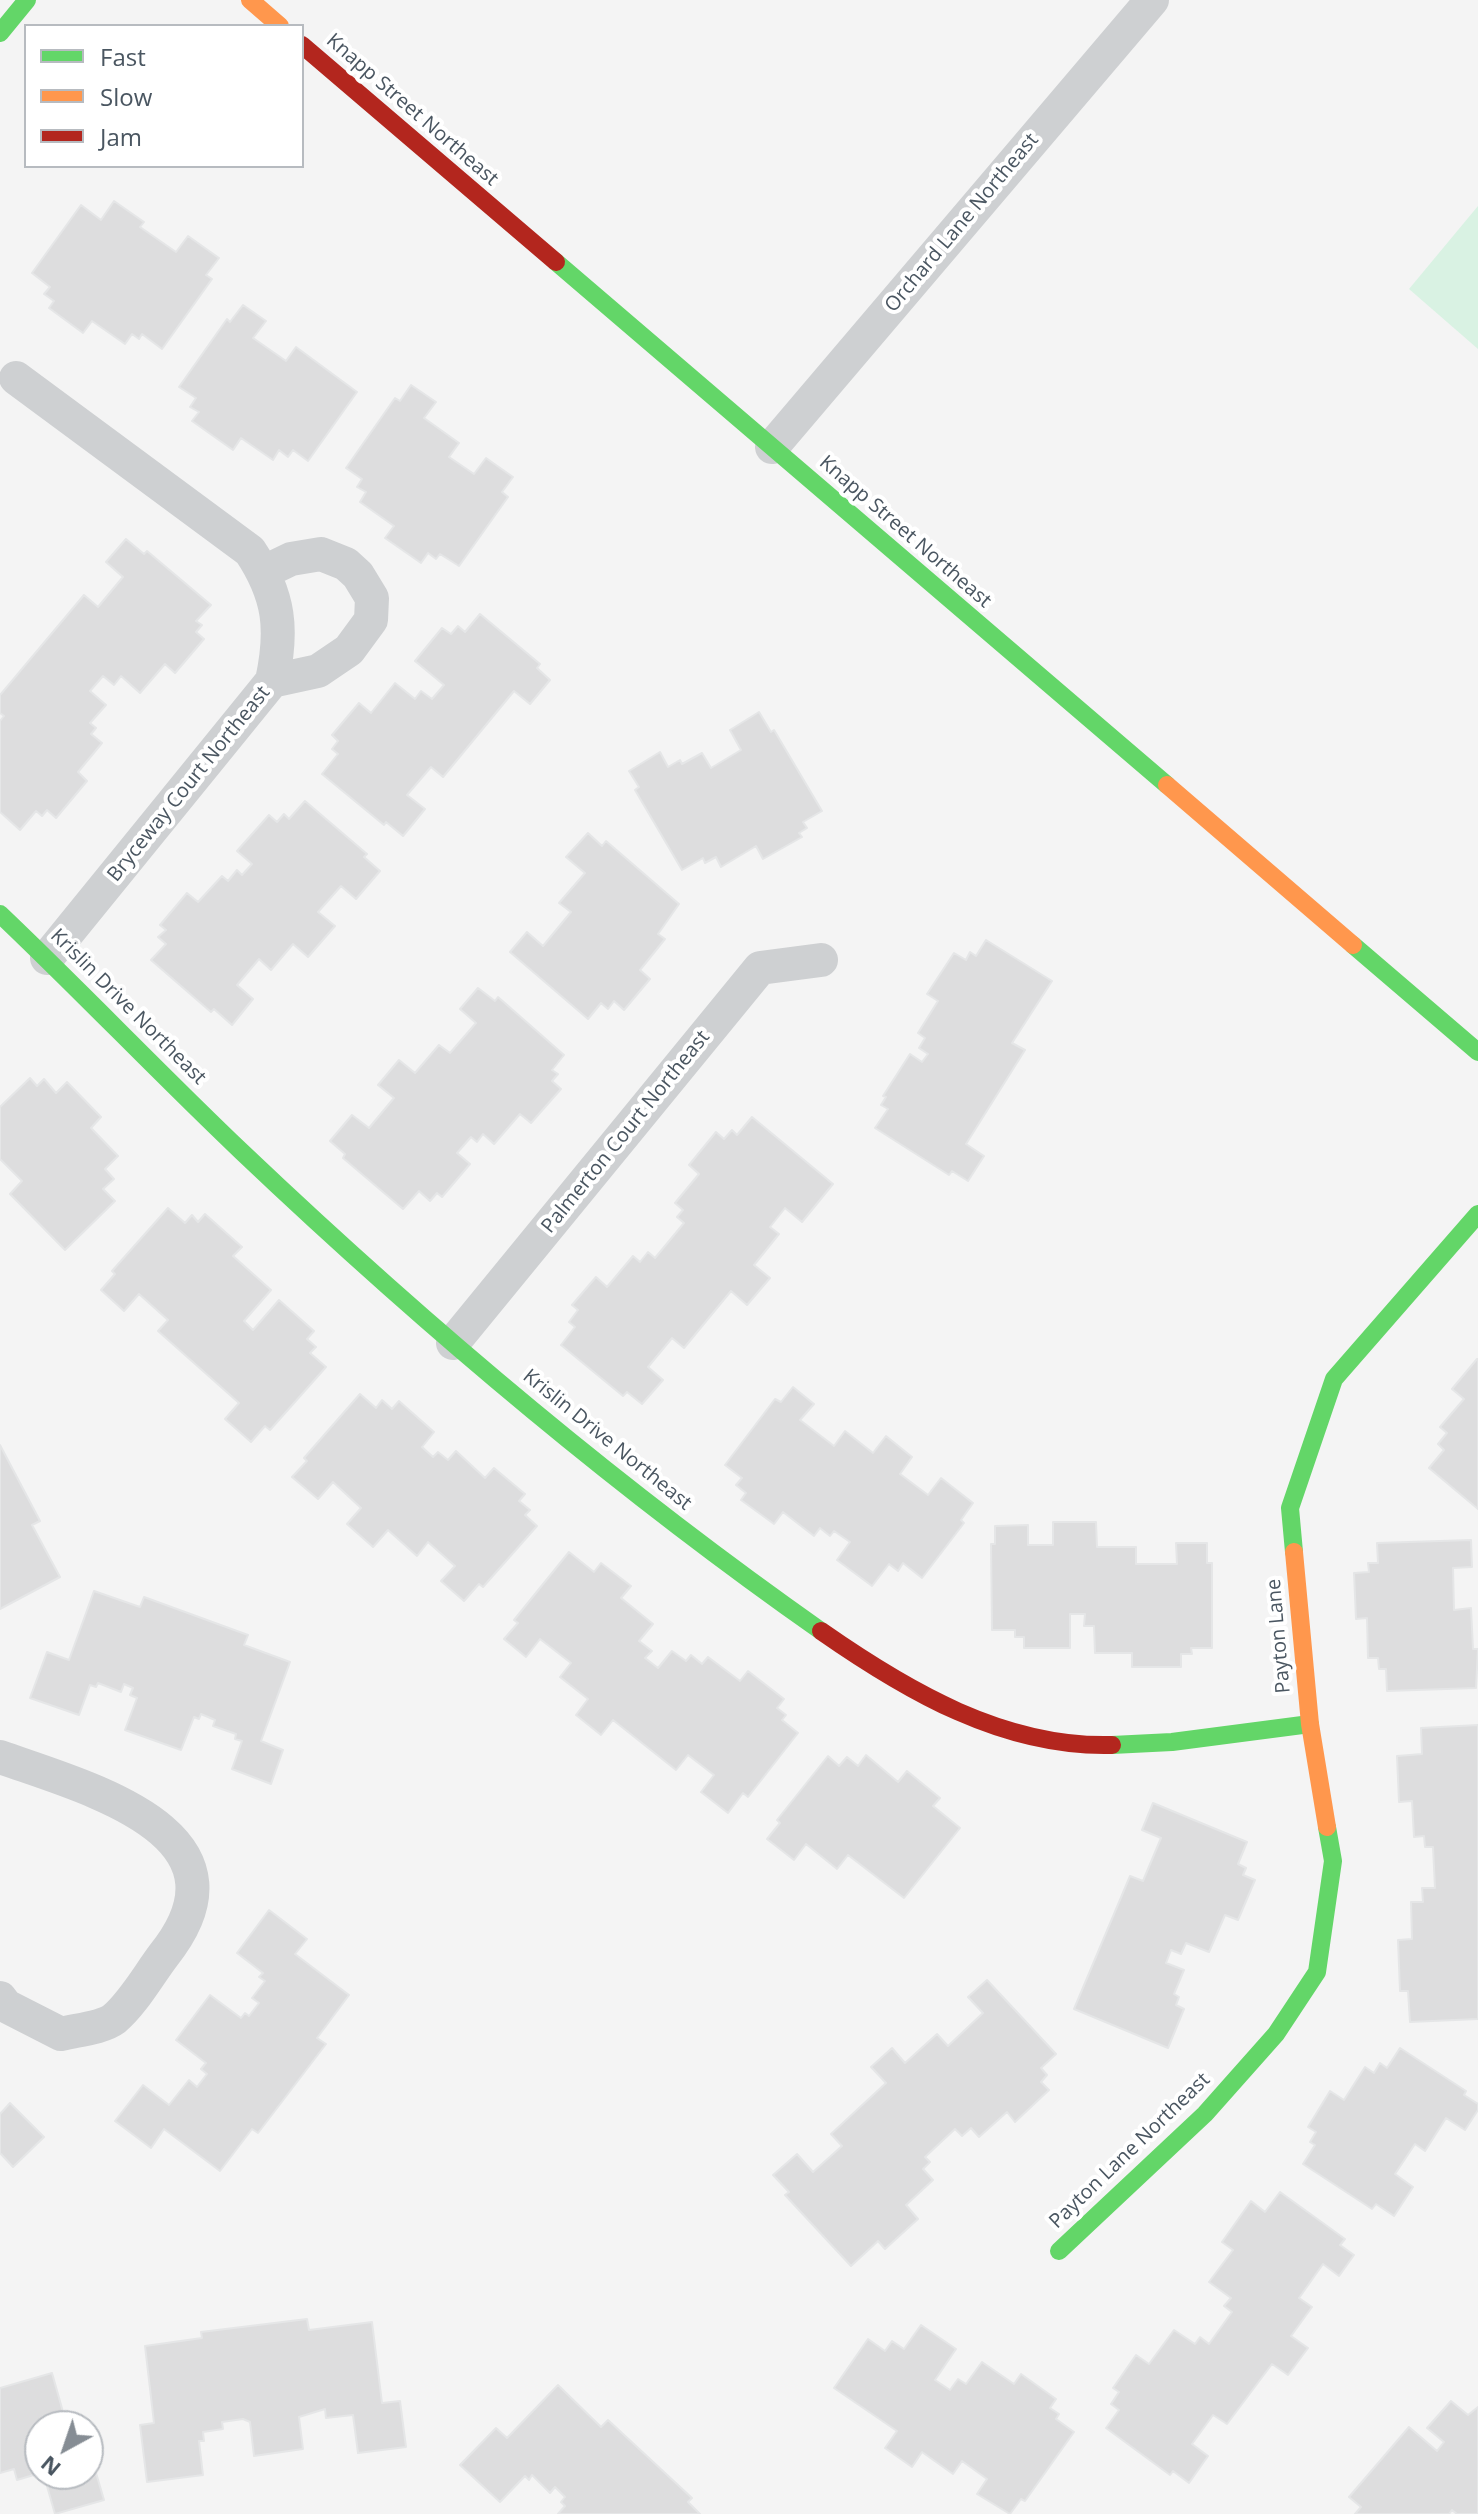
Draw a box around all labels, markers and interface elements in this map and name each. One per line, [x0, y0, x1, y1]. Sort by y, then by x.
legend [24, 24, 304, 168]
street label: Knapp Street Northeast [321, 29, 503, 191]
text: Fast [100, 40, 146, 73]
text: Slow [100, 80, 152, 113]
text: Jam [100, 120, 142, 153]
street label: Orchard Lane Northeast [880, 129, 1044, 317]
street label: Knapp Street Northeast [814, 451, 996, 613]
street label: Bryceway Court Northeast [103, 681, 275, 887]
street label: Krislin Drive Northeast [45, 924, 211, 1090]
street label: Palmerton Court Northeast [537, 1026, 715, 1238]
street label: Krislin Drive Northeast [518, 1364, 696, 1516]
street label: Payton Lane [1262, 1578, 1296, 1694]
street label: Payton Lane Northeast [1045, 2068, 1215, 2234]
north arrow [24, 2410, 104, 2490]
text: N [33, 2450, 66, 2484]

